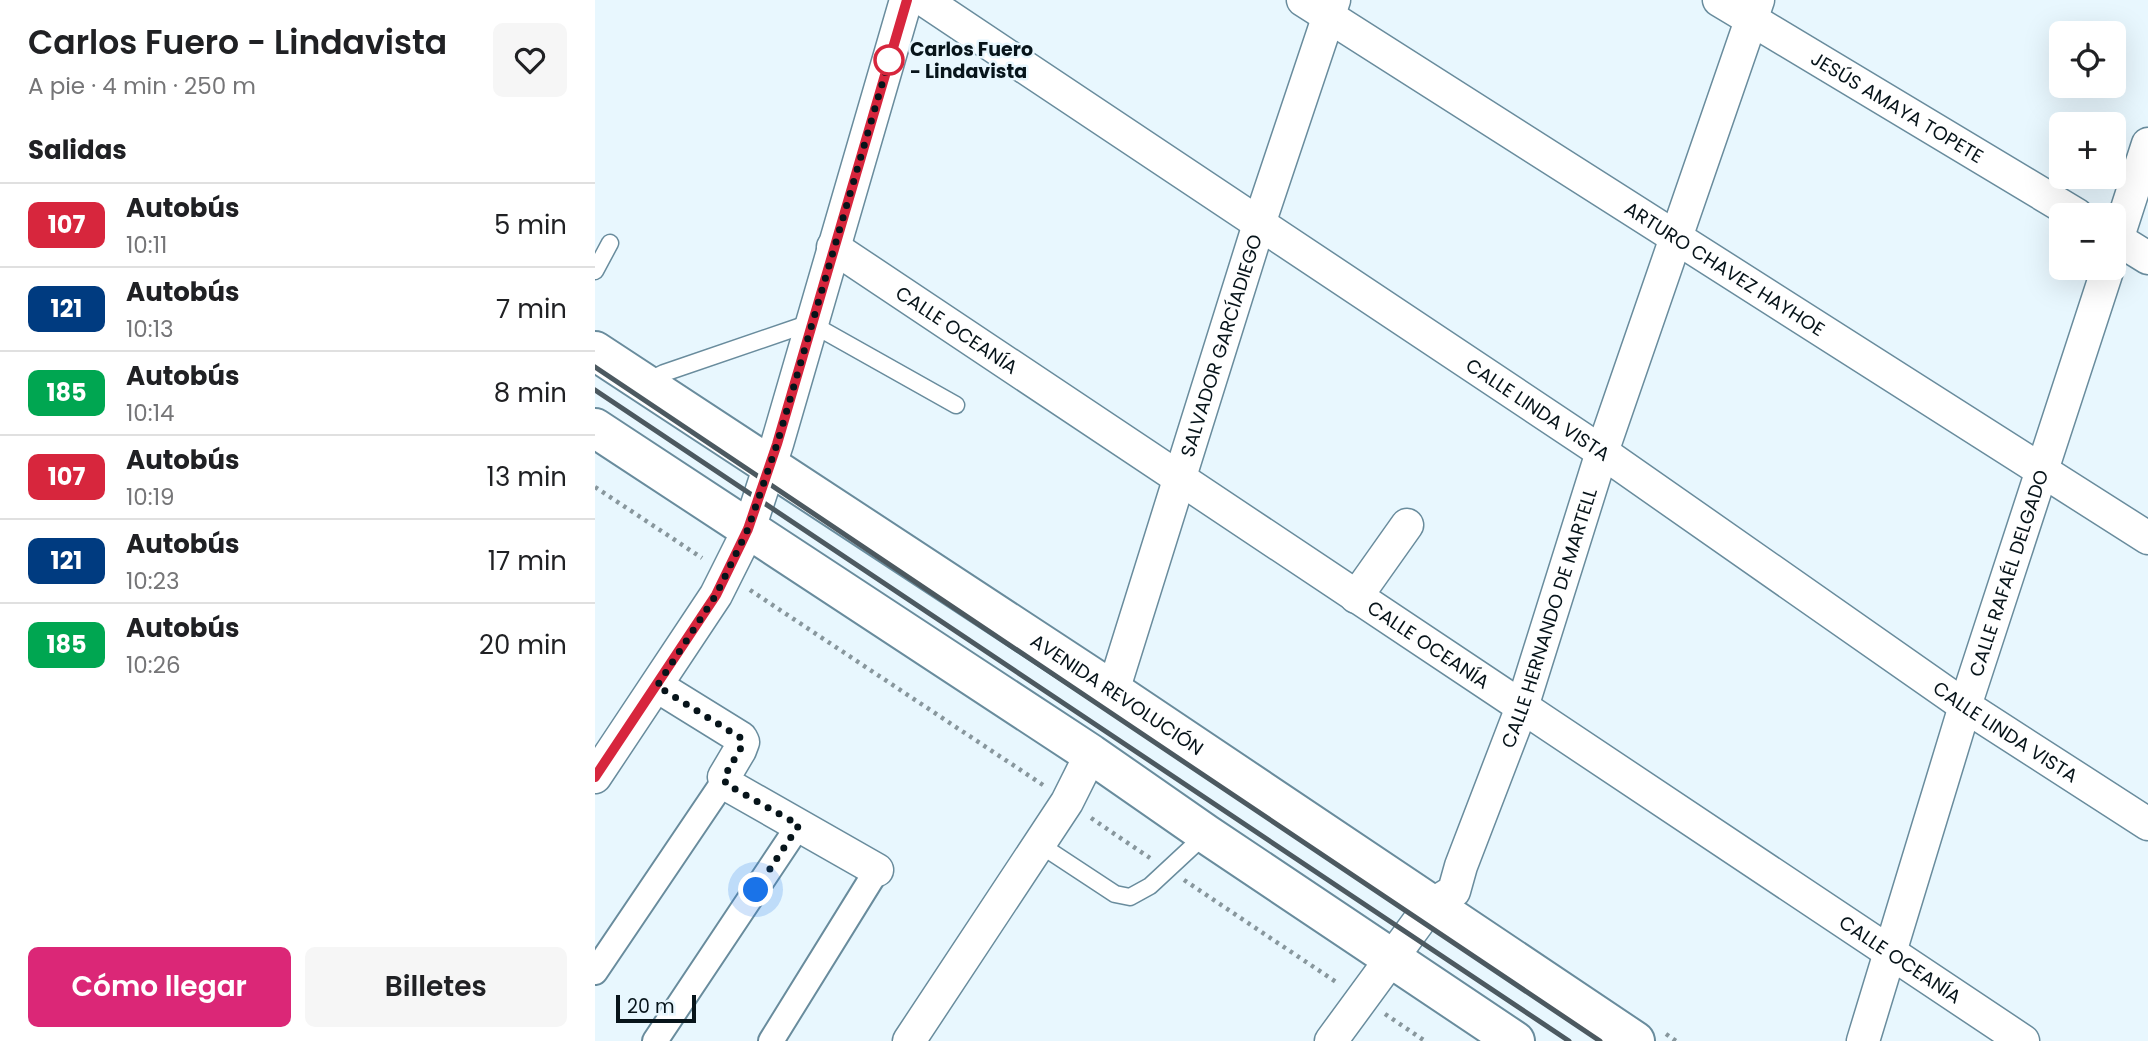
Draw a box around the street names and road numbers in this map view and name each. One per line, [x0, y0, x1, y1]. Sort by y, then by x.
street label: JESÚS AMAYA TOPETE [1806, 45, 1988, 170]
street label: ARTURO CHAVEZ HAYHOE [1619, 195, 1830, 343]
street label: SALVADOR GARCÍADIEGO [1174, 231, 1269, 460]
street label: CALLE OCEANÍA [890, 280, 1023, 381]
street label: CALLE LINDA VISTA [1460, 352, 1616, 468]
street label: CALLE RAFAÉL DELGADO [1963, 466, 2055, 680]
street label: CALLE HERNANDO DE MARTELL [1495, 485, 1604, 752]
street label: CALLE OCEANÍA [1362, 594, 1495, 695]
street label: AVENIDA REVOLUCIÓN [1025, 627, 1209, 762]
street label: CALLE LINDA VISTA [1928, 675, 2083, 789]
street label: CALLE OCEANÍA [1834, 909, 1967, 1010]

